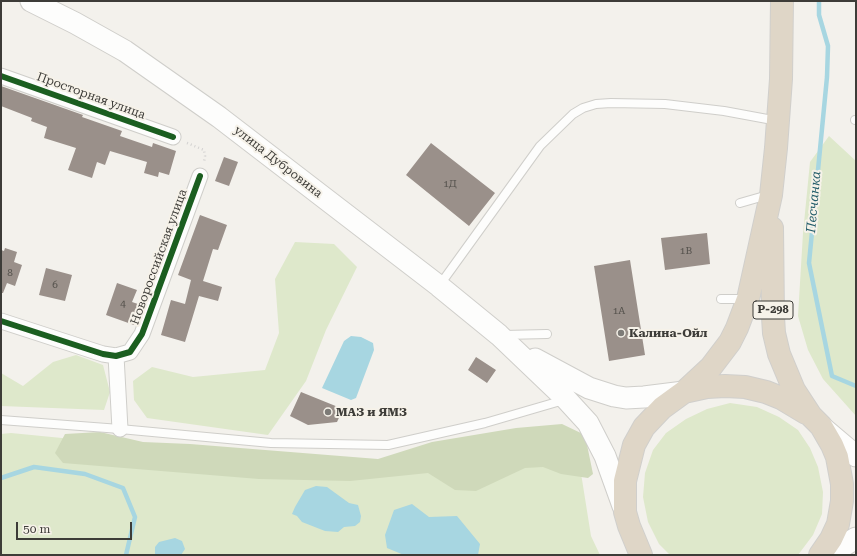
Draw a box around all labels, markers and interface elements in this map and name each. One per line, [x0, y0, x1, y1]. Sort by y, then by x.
street label: Просторная улица [35, 70, 147, 122]
street label: улица Дубровина [231, 123, 325, 201]
water label: Песчанка [804, 170, 824, 234]
house number: 1Д [443, 178, 457, 190]
street label: Новороссийская улица [128, 187, 190, 327]
house number: 1В [680, 245, 692, 257]
house number: 8 [7, 267, 13, 279]
house number: 6 [52, 279, 58, 291]
house number: 4 [120, 298, 126, 310]
road number: Р-298 [753, 301, 793, 319]
house number: 1А [613, 305, 625, 317]
place label: Калина-Ойл [629, 326, 708, 340]
marker: Калина-Ойл [616, 328, 626, 338]
place label: МАЗ и ЯМЗ [336, 405, 407, 419]
marker: МАЗ и ЯМЗ [323, 407, 333, 417]
scale bar [18, 514, 134, 540]
text: 50 m [23, 522, 50, 536]

